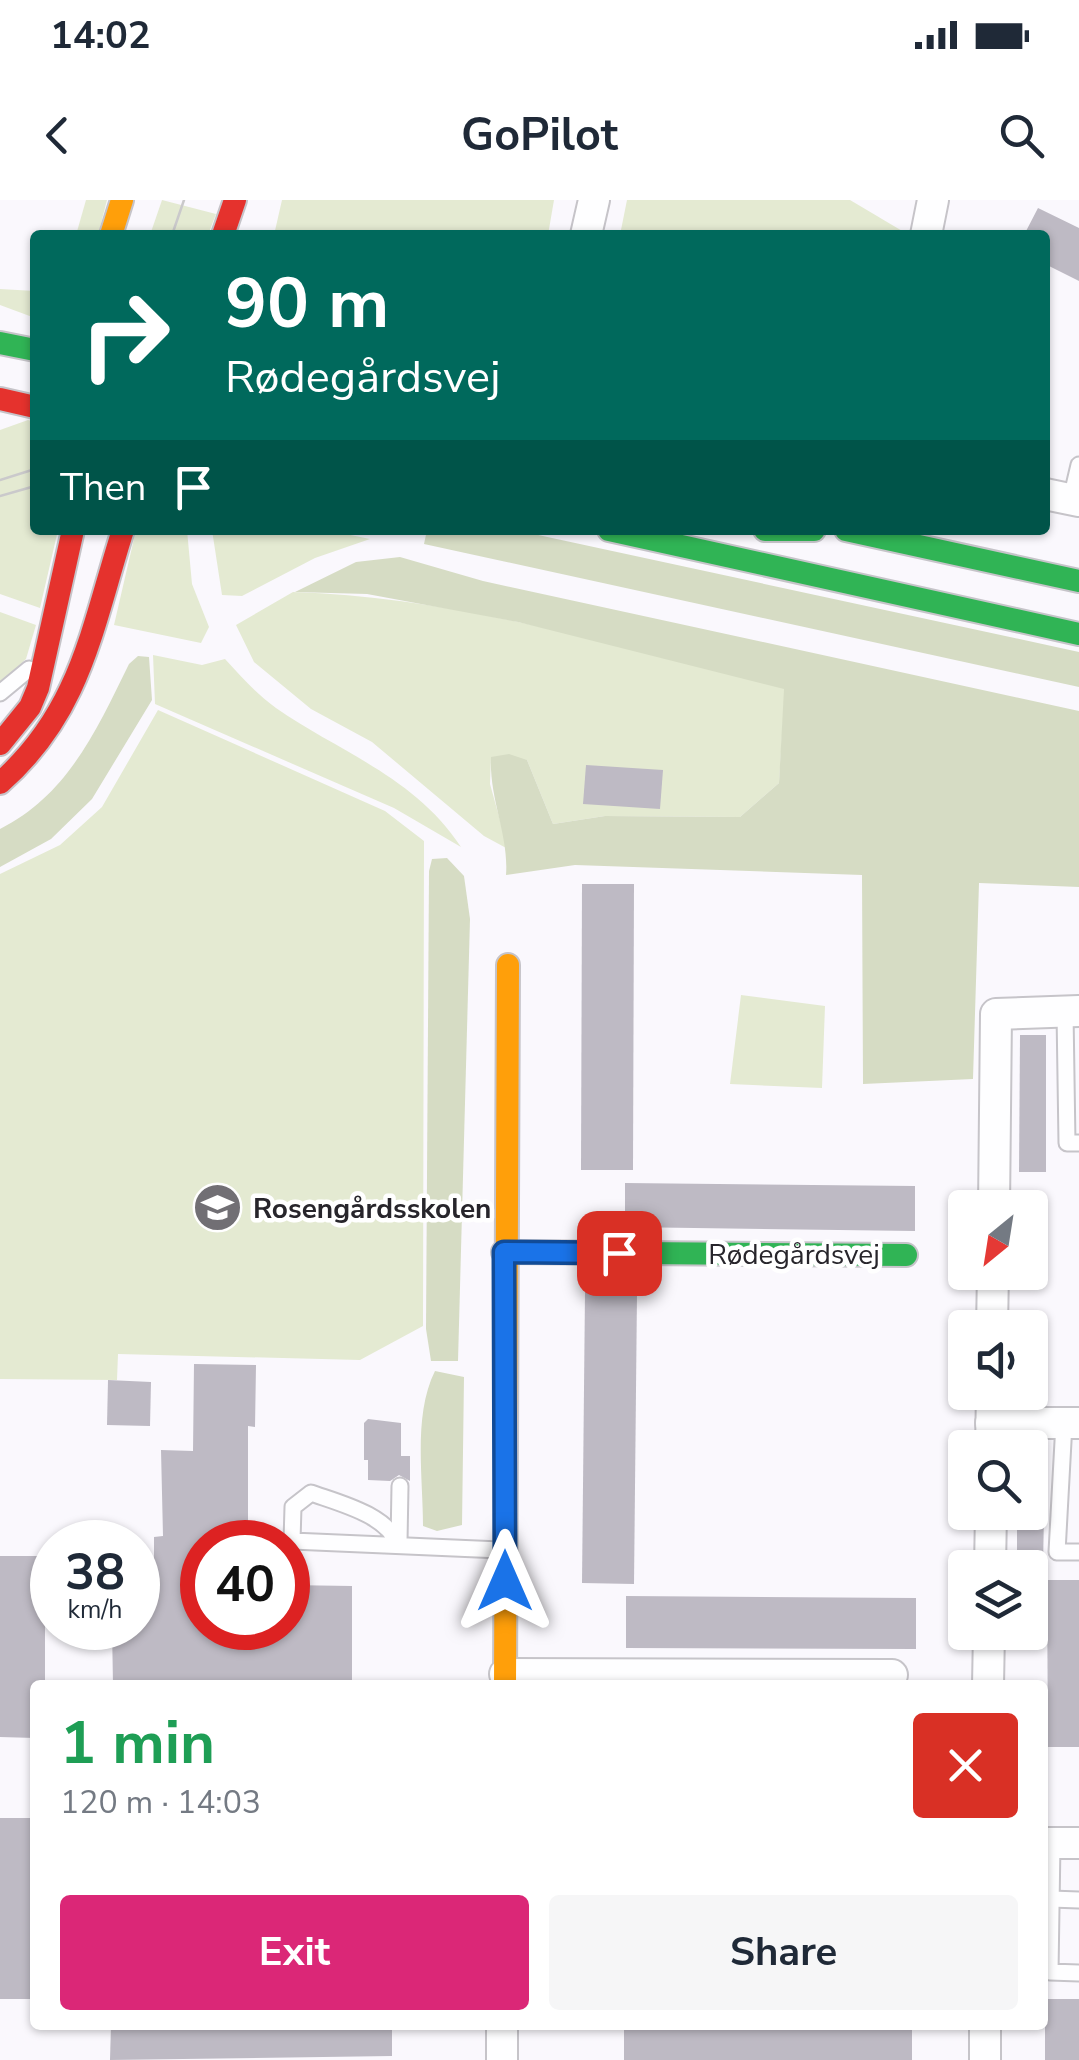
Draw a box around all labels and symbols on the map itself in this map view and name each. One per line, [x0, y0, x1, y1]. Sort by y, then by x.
school or university icon: Rosengårdsskolen [192, 1182, 244, 1234]
place label: Rosengårdsskolen [253, 1190, 492, 1228]
north arrow [948, 1190, 1048, 1290]
pin [577, 1211, 662, 1296]
street label: Rødegårdsvej [708, 1236, 880, 1274]
speed limit sign: 40 [180, 1520, 310, 1650]
position arrow [453, 1529, 557, 1633]

